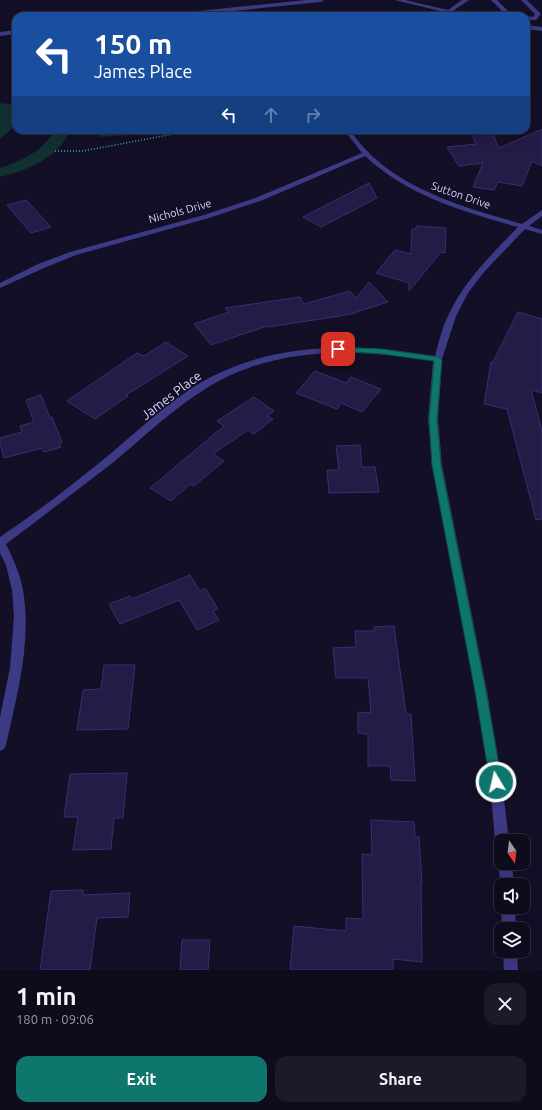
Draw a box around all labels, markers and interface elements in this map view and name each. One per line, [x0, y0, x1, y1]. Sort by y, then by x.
icon: left [28, 28, 80, 80]
text: 150 m [94, 28, 172, 59]
text: James Place [94, 61, 193, 81]
icon: left [218, 104, 240, 126]
icon: ahead [260, 104, 282, 126]
icon: right [302, 104, 324, 126]
street label: Sutton Drive [430, 179, 492, 211]
street label: Nichols Drive [147, 197, 213, 225]
pin [321, 332, 355, 366]
icon: arrive [327, 338, 349, 360]
street label: James Place [138, 368, 204, 422]
position arrow [475, 761, 517, 803]
north arrow [494, 834, 530, 870]
map controls [494, 834, 530, 958]
button: sound [494, 878, 530, 914]
button: layers [494, 922, 530, 958]
text: 1 min [16, 983, 77, 1010]
button: close [484, 983, 526, 1025]
text: 180 m · 09:06 [16, 1012, 94, 1026]
button: Exit [16, 1056, 267, 1102]
button: Share [275, 1056, 526, 1102]

